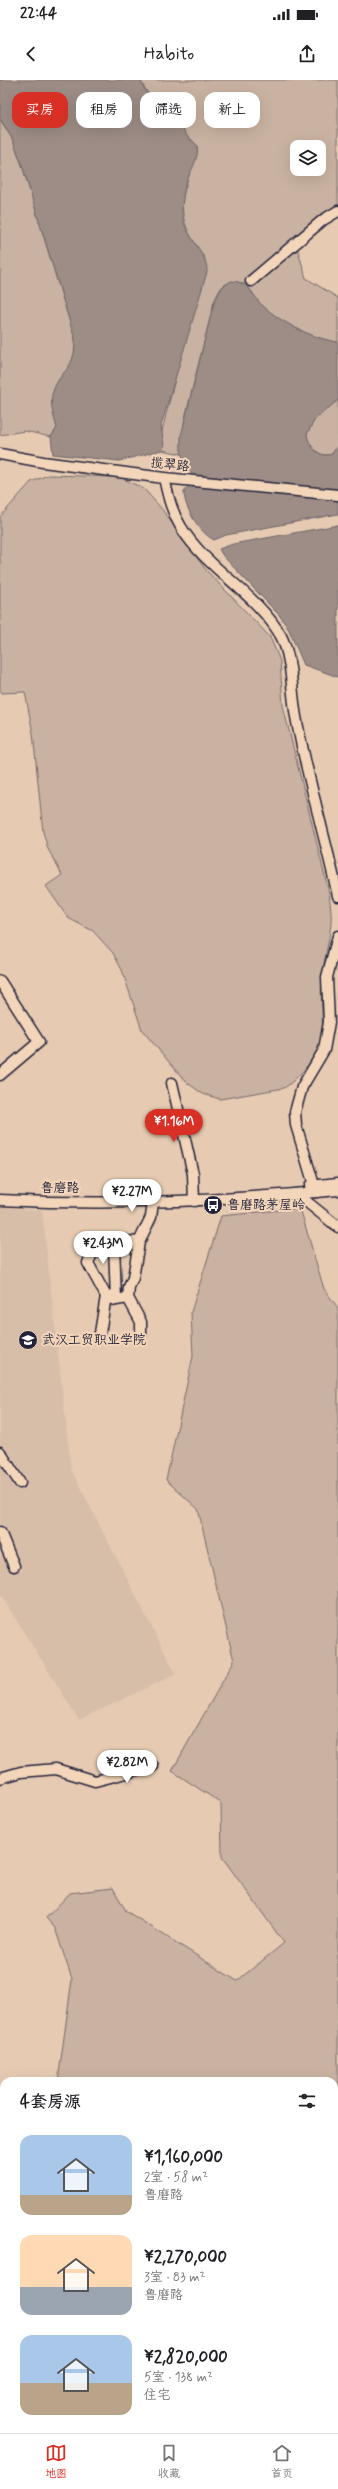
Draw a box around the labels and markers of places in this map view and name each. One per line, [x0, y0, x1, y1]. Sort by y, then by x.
pin: ¥1.16M [141, 1109, 207, 1143]
pin: ¥2.27M [99, 1179, 165, 1213]
bus stop icon: 鲁磨路茅屋岭 [202, 1194, 224, 1216]
place label: 鲁磨路茅屋岭 [227, 1197, 305, 1214]
pin: ¥2.43M [70, 1231, 136, 1265]
school or university icon: 武汉工贸职业学院 [17, 1329, 39, 1351]
place label: 武汉工贸职业学院 [42, 1332, 146, 1349]
pin: ¥2.82M [94, 1750, 160, 1784]

